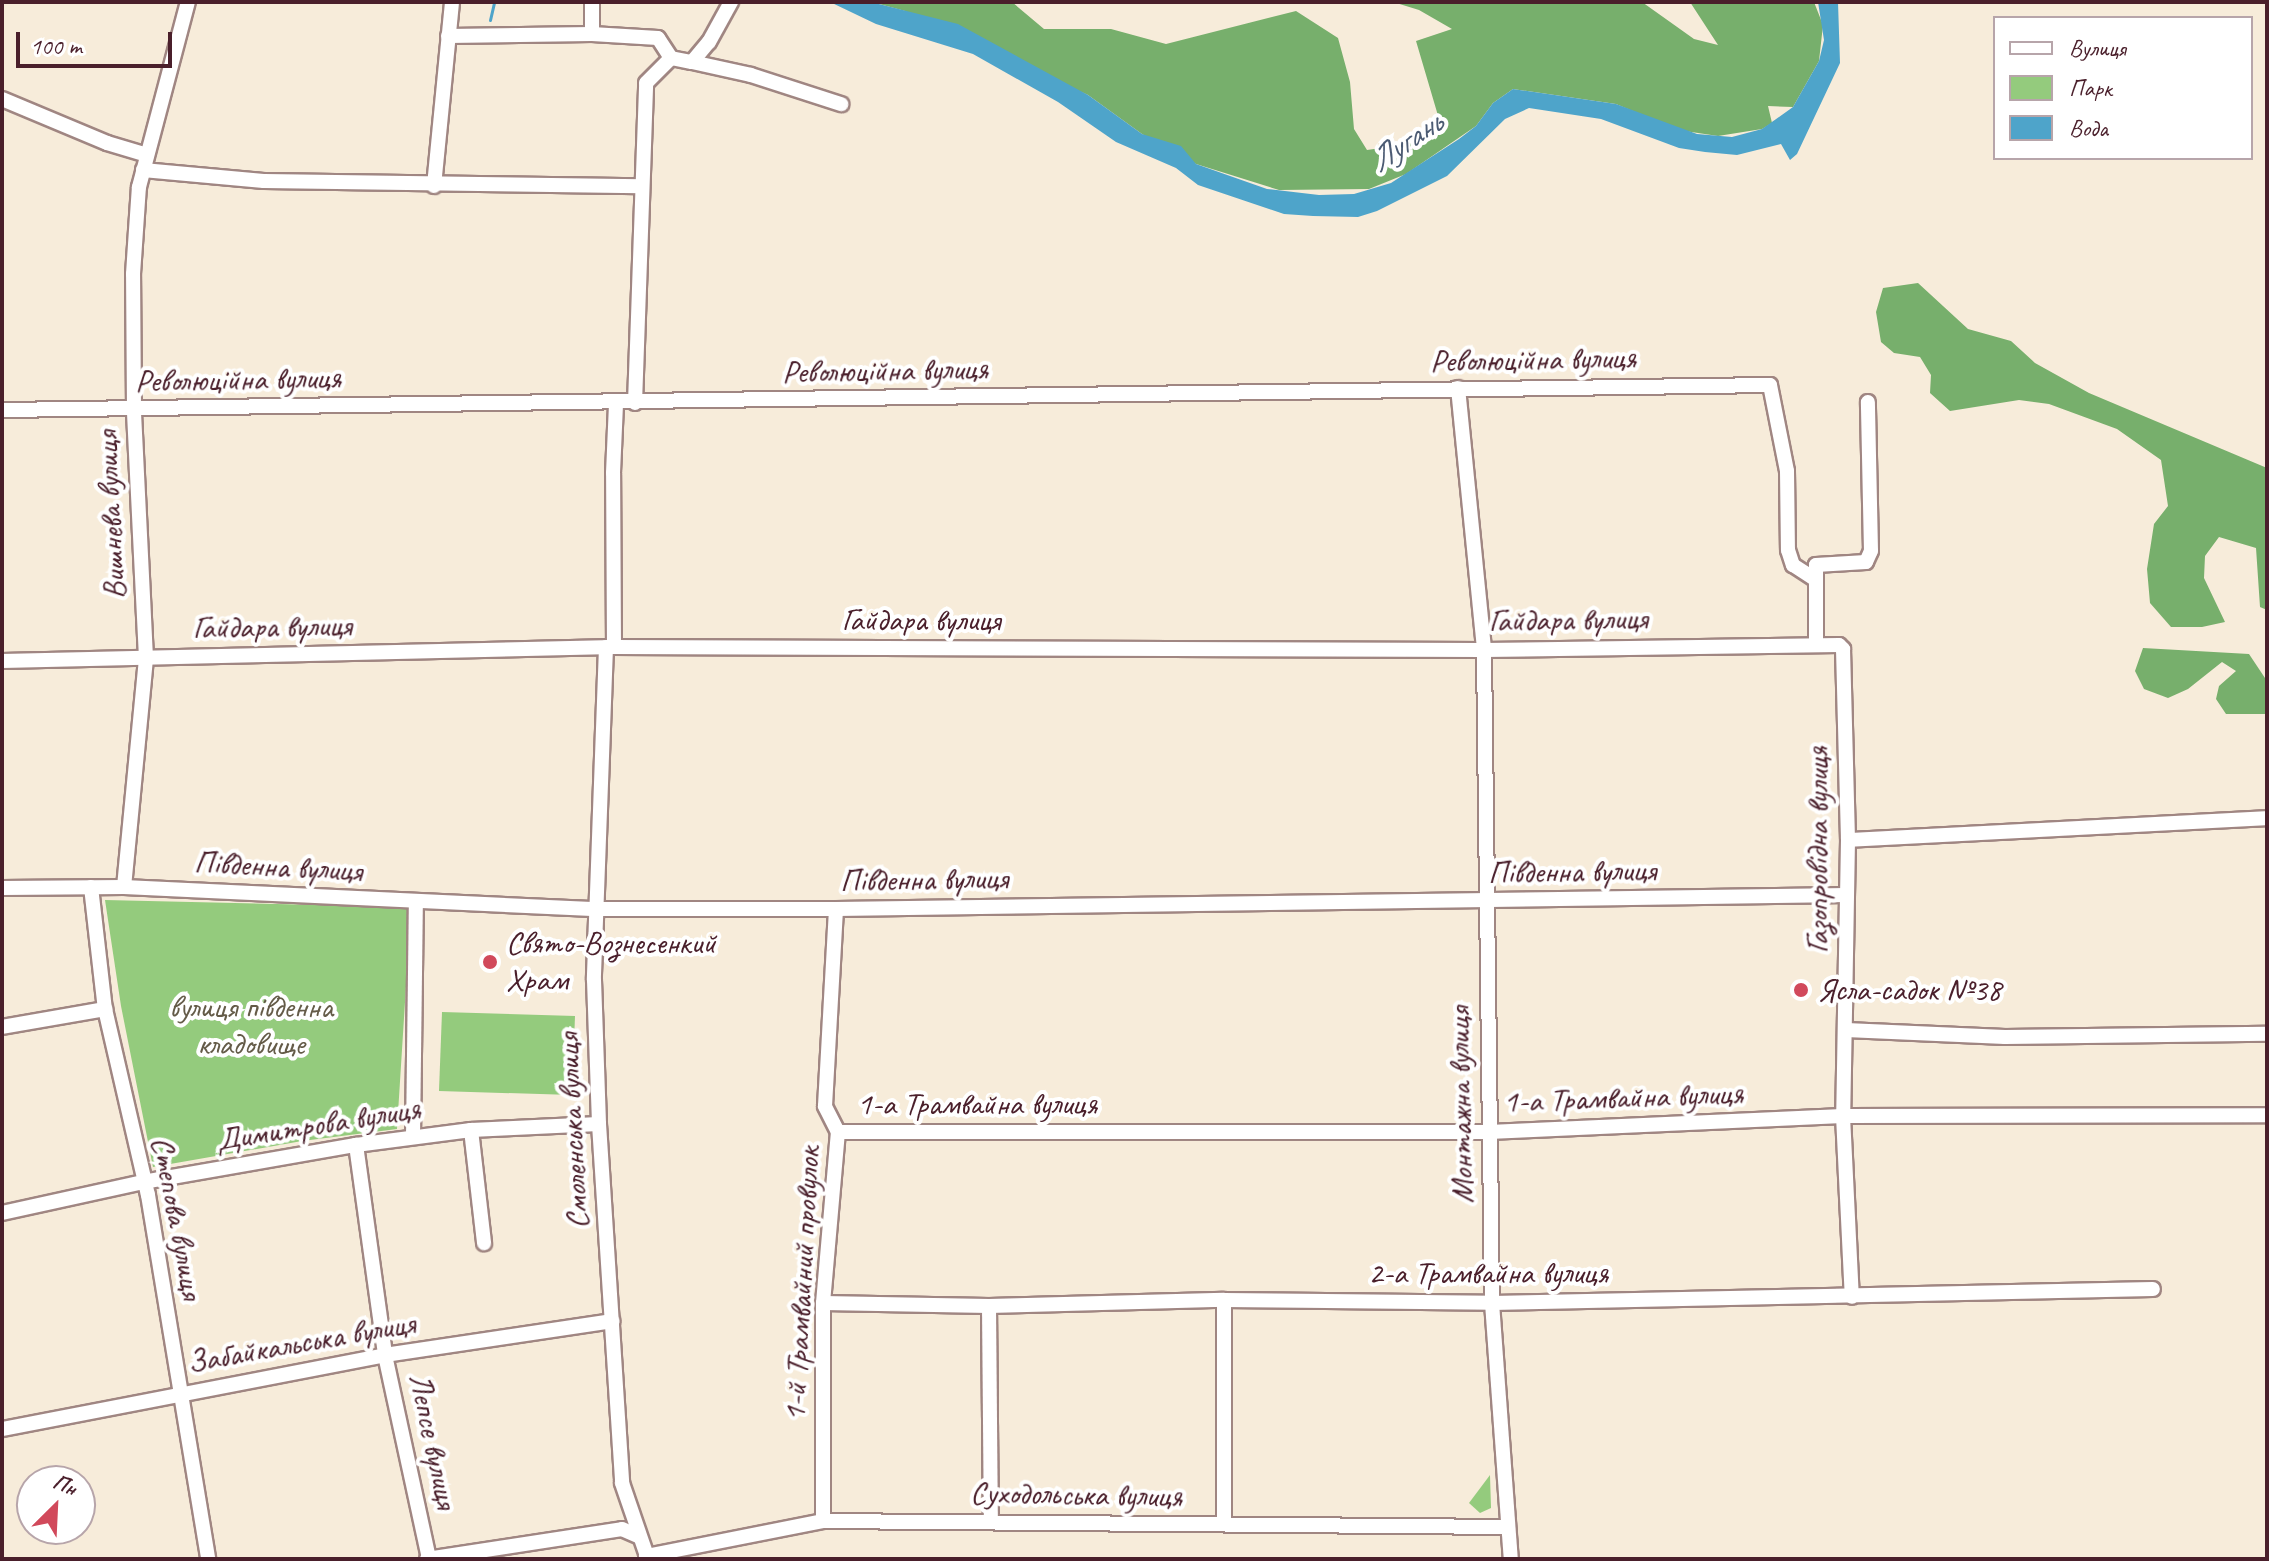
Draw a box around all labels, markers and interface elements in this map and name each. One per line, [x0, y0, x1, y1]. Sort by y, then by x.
scale bar [20, 16, 176, 66]
legend [1993, 16, 2253, 160]
text: 100 m [30, 31, 82, 61]
text: Вулиця [2069, 33, 2126, 63]
text: Парк [2069, 73, 2112, 103]
water label: Лугань [1361, 102, 1449, 180]
text: Вода [2069, 113, 2108, 143]
street label: Революційна вулиця [1429, 339, 1637, 381]
street label: Революційна вулиця [781, 350, 989, 392]
street label: Революційна вулиця [134, 359, 342, 401]
street label: Вишнева вулиця [87, 430, 135, 600]
street label: Гайдара вулиця [1487, 599, 1649, 641]
street label: Гайдара вулиця [841, 601, 1001, 639]
street label: Гайдара вулиця [191, 606, 353, 648]
street label: Газопровідна вулиця [1799, 746, 1837, 954]
street label: Південна вулиця [192, 843, 364, 891]
street label: Південна вулиця [1487, 851, 1657, 893]
street label: Південна вулиця [839, 859, 1009, 901]
place label: Свято-Вознесенкий Храм [506, 925, 716, 1000]
marker: Свято-Вознесенкий Храм [481, 953, 499, 971]
place label: Ясла-садок №38 [1817, 971, 2001, 1009]
marker: Ясла-садок №38 [1792, 981, 1810, 999]
park label: вулиця південна кладовище [169, 989, 333, 1064]
street label: Монтажна вулиця [1440, 1007, 1482, 1203]
street label: Смоленська вулиця [549, 1032, 597, 1230]
street label: 1-а Трамвайна вулиця [1501, 1075, 1745, 1121]
street label: 1-а Трамвайна вулиця [856, 1085, 1098, 1123]
street label: Димитрова вулиця [213, 1090, 423, 1160]
street label: Степова вулиця [142, 1133, 212, 1303]
street label: 1-й Трамвайний провулок [776, 1146, 828, 1422]
street label: 2-а Трамвайна вулиця [1367, 1254, 1609, 1292]
street label: Забайкальська вулиця [183, 1304, 419, 1382]
street label: Лепсе вулиця [400, 1369, 466, 1513]
north arrow [16, 1465, 96, 1545]
text: Пн [49, 1467, 81, 1502]
street label: Суходольська вулиця [969, 1474, 1183, 1516]

